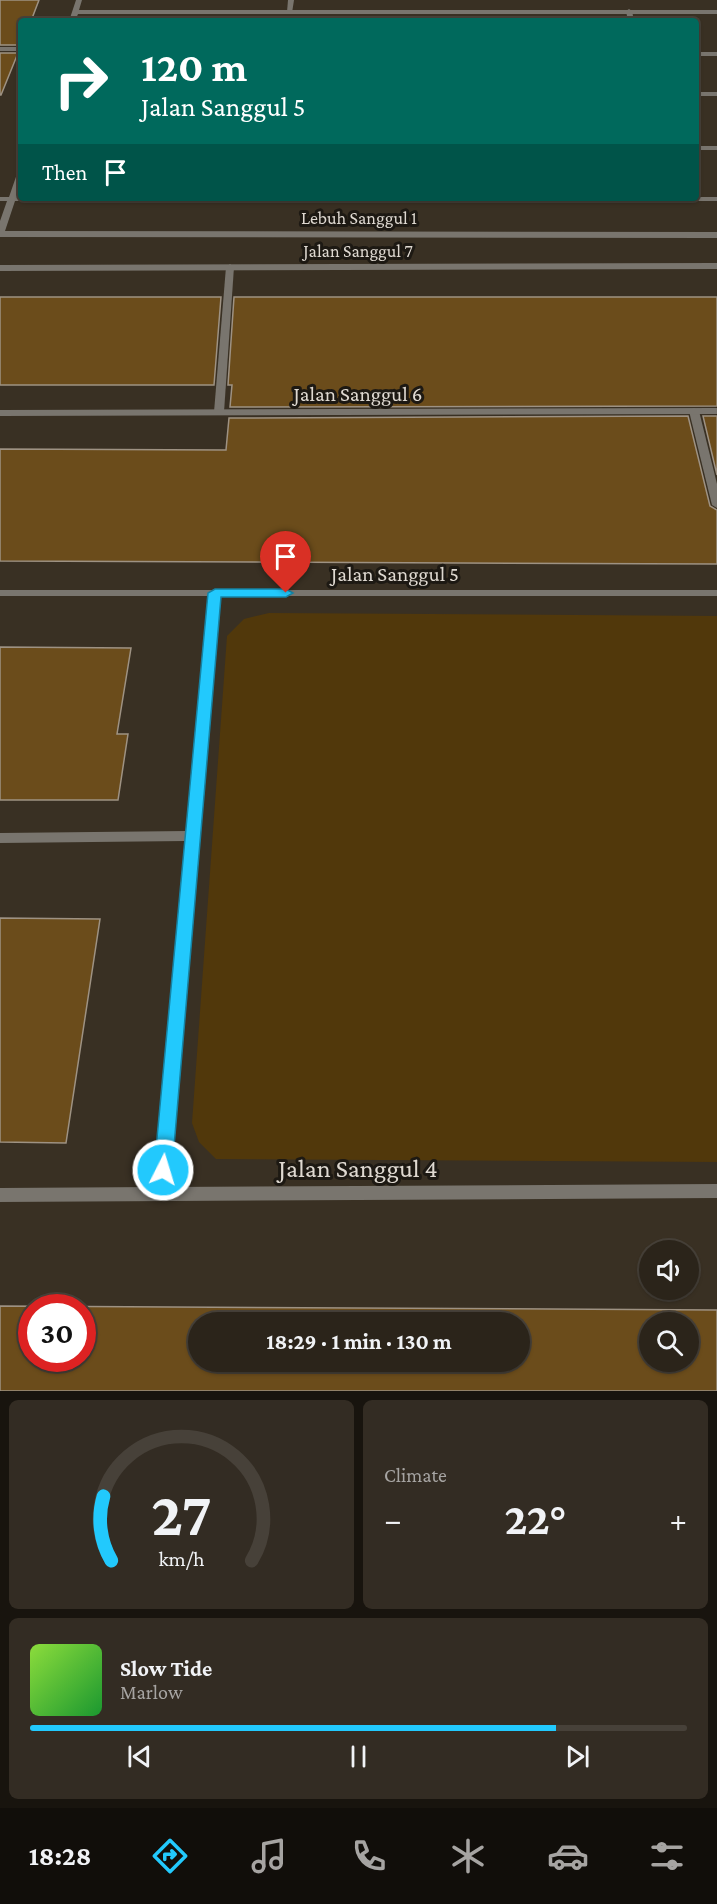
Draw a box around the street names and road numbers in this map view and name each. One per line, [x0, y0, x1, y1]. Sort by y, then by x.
street label: Lebuh Sanggul 1 [301, 208, 417, 228]
street label: Jalan Sanggul 7 [301, 241, 413, 261]
street label: Jalan Sanggul 6 [292, 382, 422, 406]
street label: Jalan Sanggul 5 [329, 562, 459, 586]
street label: Jalan Sanggul 4 [276, 1154, 438, 1183]

